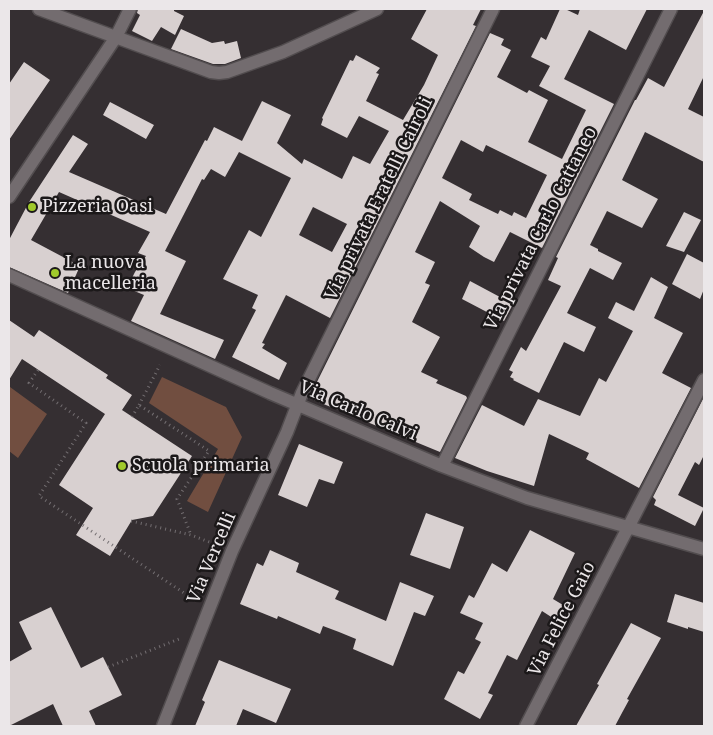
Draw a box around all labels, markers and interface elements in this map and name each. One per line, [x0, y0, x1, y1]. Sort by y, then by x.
street label: Via privata Fratelli Cairoli [320, 94, 438, 304]
street label: Via privata Carlo Cattaneo [480, 124, 602, 334]
place label: Pizzeria Oasi [42, 196, 153, 218]
marker: Pizzeria Oasi [26, 201, 38, 213]
place label: La nuova macelleria [65, 252, 156, 294]
marker: La nuova macelleria [49, 267, 61, 279]
street label: Via Carlo Calvi [296, 376, 420, 446]
place label: Scuola primaria [132, 455, 270, 477]
marker: Scuola primaria [116, 460, 128, 472]
street label: Via Vercelli [183, 509, 241, 607]
street label: Via Felice Gaio [524, 558, 600, 680]

